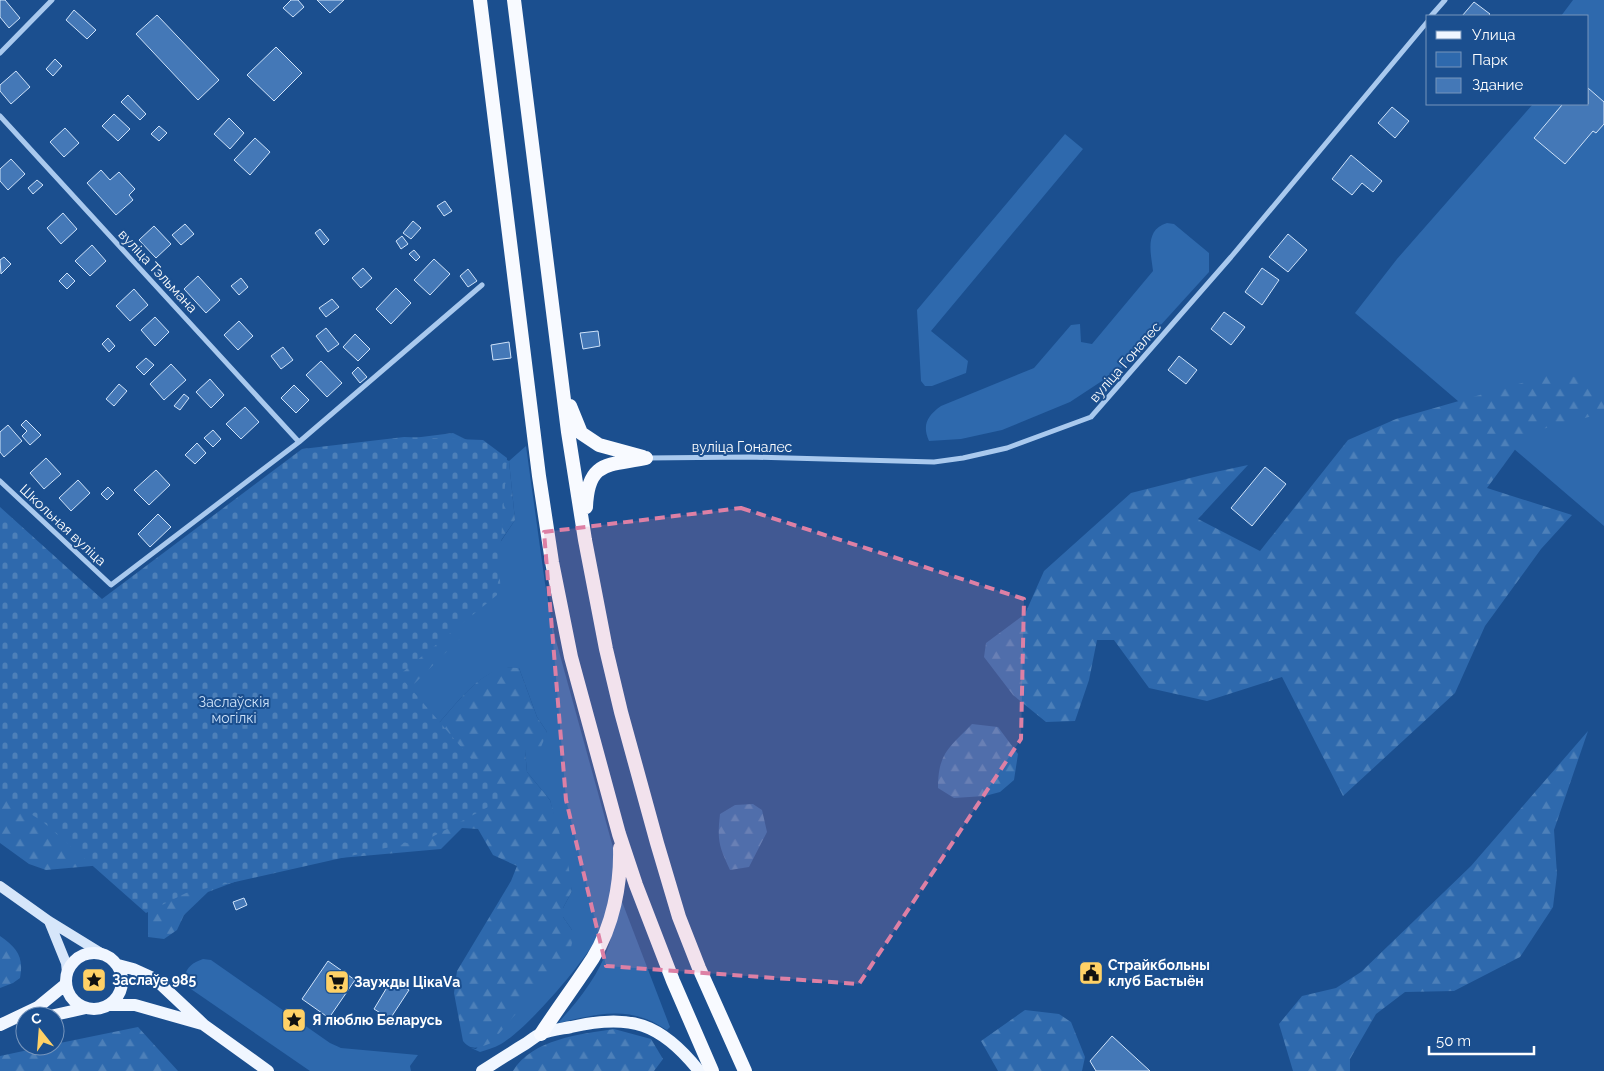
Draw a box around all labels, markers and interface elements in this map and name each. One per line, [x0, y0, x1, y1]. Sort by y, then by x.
legend [1426, 15, 1589, 105]
text: Улица [1472, 26, 1516, 44]
text: Парк [1472, 51, 1508, 69]
text: Здание [1472, 76, 1524, 94]
street label: вуліца Тэльмана [115, 226, 201, 316]
street label: вуліца Гоналес [1086, 319, 1164, 405]
street label: вуліца Гоналес [692, 439, 793, 455]
street label: Школьная вуліца [17, 481, 109, 569]
park label: Заслаўскія могілкі [199, 694, 269, 726]
place label: Страйкбольны клуб Бастыён [1108, 957, 1210, 989]
public building icon: Страйкбольны клуб Бастыён [1078, 960, 1104, 986]
place icon: Заслаўе 985 [81, 967, 107, 993]
supermarket icon: Заужды ЦікаVа [324, 969, 350, 995]
place label: Заслаўе 985 [112, 972, 196, 988]
place label: Заужды ЦікаVа [354, 974, 460, 990]
north arrow [15, 1006, 65, 1056]
place icon: Я люблю Беларусь [281, 1007, 307, 1033]
text: С [29, 1009, 44, 1028]
place label: Я люблю Беларусь [312, 1012, 443, 1028]
scale bar [1429, 1024, 1534, 1056]
text: 50 m [1436, 1032, 1471, 1050]

